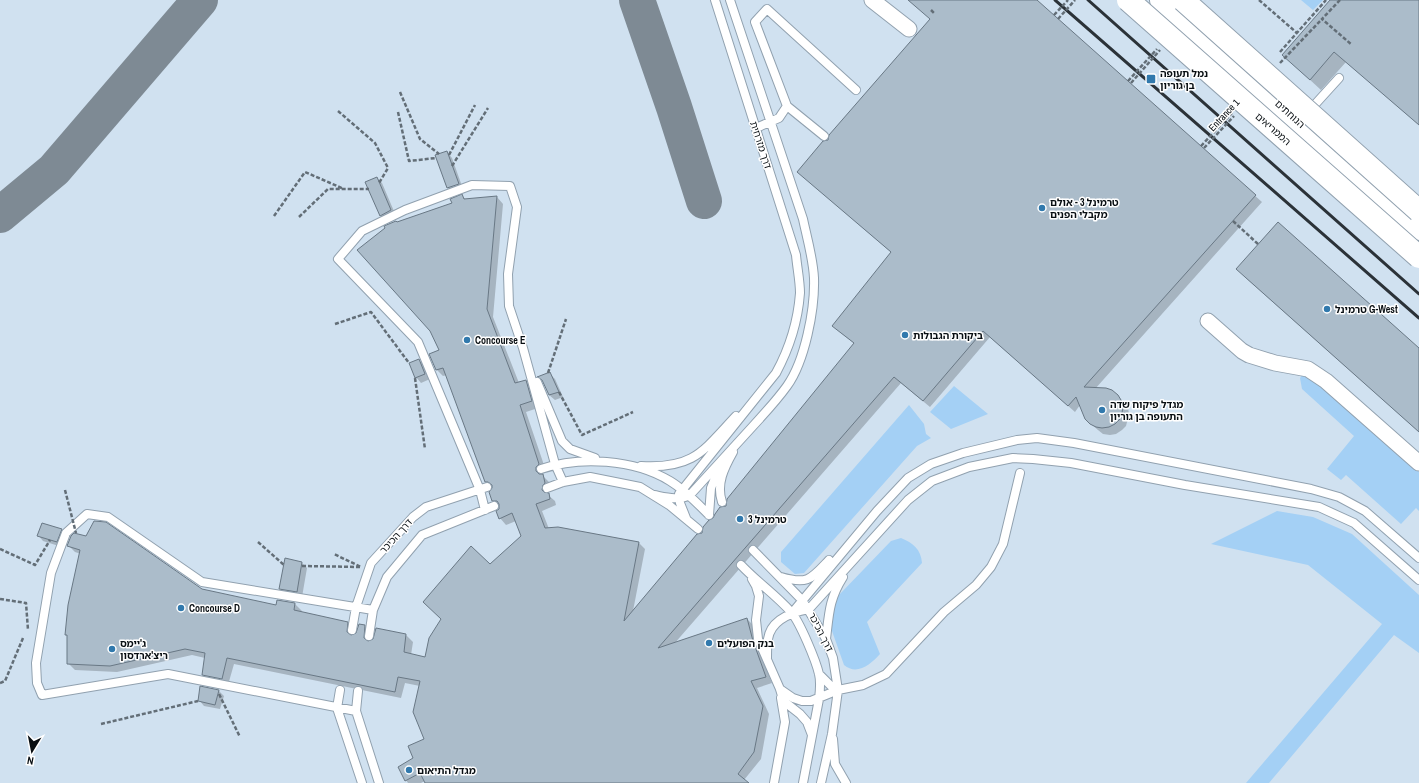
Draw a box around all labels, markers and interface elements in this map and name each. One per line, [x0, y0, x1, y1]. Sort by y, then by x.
place label: נמל תעופה בן גוריון [1160, 67, 1208, 92]
marker: נמל תעופה בן גוריון [1145, 73, 1157, 85]
street label: Entrance 1 [1206, 96, 1243, 134]
street label: הנוחתים [1272, 97, 1308, 131]
street label: הממריאים [1252, 110, 1294, 148]
street label: דרך מזרחית [747, 120, 775, 171]
place label: טרמינל 3 - אולם מקבלי הפנים [1050, 196, 1119, 221]
marker: טרמינל 3 - אולם מקבלי הפנים [1037, 203, 1047, 213]
place label: טרמינל G-West [1335, 303, 1398, 316]
marker: טרמינל G-West [1322, 304, 1332, 314]
place label: ביקורת הגבולות [913, 329, 983, 342]
marker: ביקורת הגבולות [900, 330, 910, 340]
place label: Concourse E [475, 334, 526, 347]
marker: Concourse E [462, 335, 472, 345]
place label: מגדל פיקוח שדה התעופה בן גוריון [1110, 398, 1183, 423]
marker: מגדל פיקוח שדה התעופה בן גוריון [1097, 405, 1107, 415]
place label: טרמינל 3 [748, 513, 787, 526]
marker: טרמינל 3 [735, 514, 745, 524]
street label: דרך הכיכר [377, 515, 415, 556]
place label: Concourse D [189, 602, 240, 615]
marker: Concourse D [176, 603, 186, 613]
street label: דרך הכיכר [806, 610, 837, 654]
place label: ג'יימס ריצ'ארדסון [120, 637, 168, 662]
place label: בנק הפועלים [717, 637, 774, 650]
marker: בנק הפועלים [704, 638, 714, 648]
marker: ג'יימס ריצ'ארדסון [107, 644, 117, 654]
north arrow [12, 731, 52, 771]
text: N [26, 753, 35, 768]
place label: מגדל התיאום [417, 764, 476, 777]
marker: מגדל התיאום [404, 765, 414, 775]

